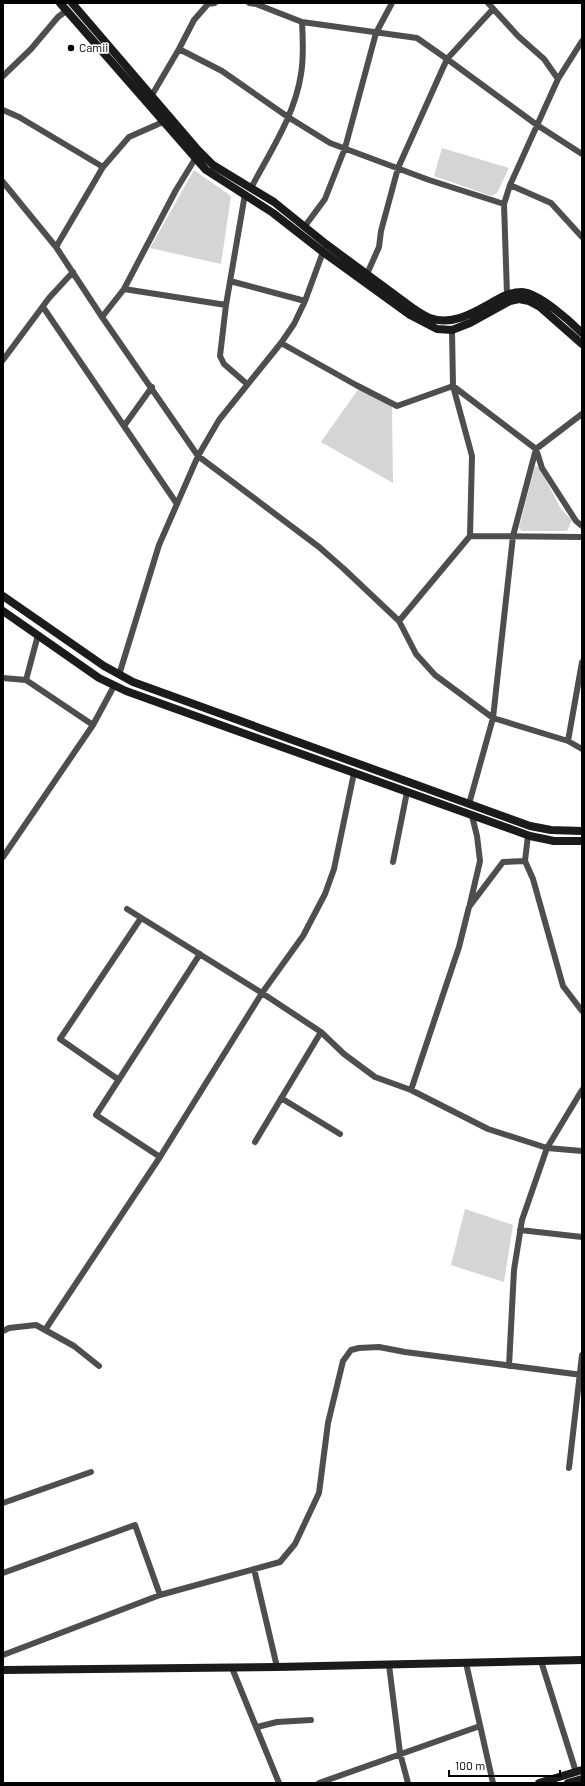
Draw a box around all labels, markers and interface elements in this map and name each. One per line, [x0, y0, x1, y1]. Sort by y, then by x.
place label: Camii [79, 40, 108, 54]
marker: Camii [66, 43, 76, 53]
scale bar [449, 1752, 560, 1778]
text: 100 m [455, 1758, 485, 1772]

